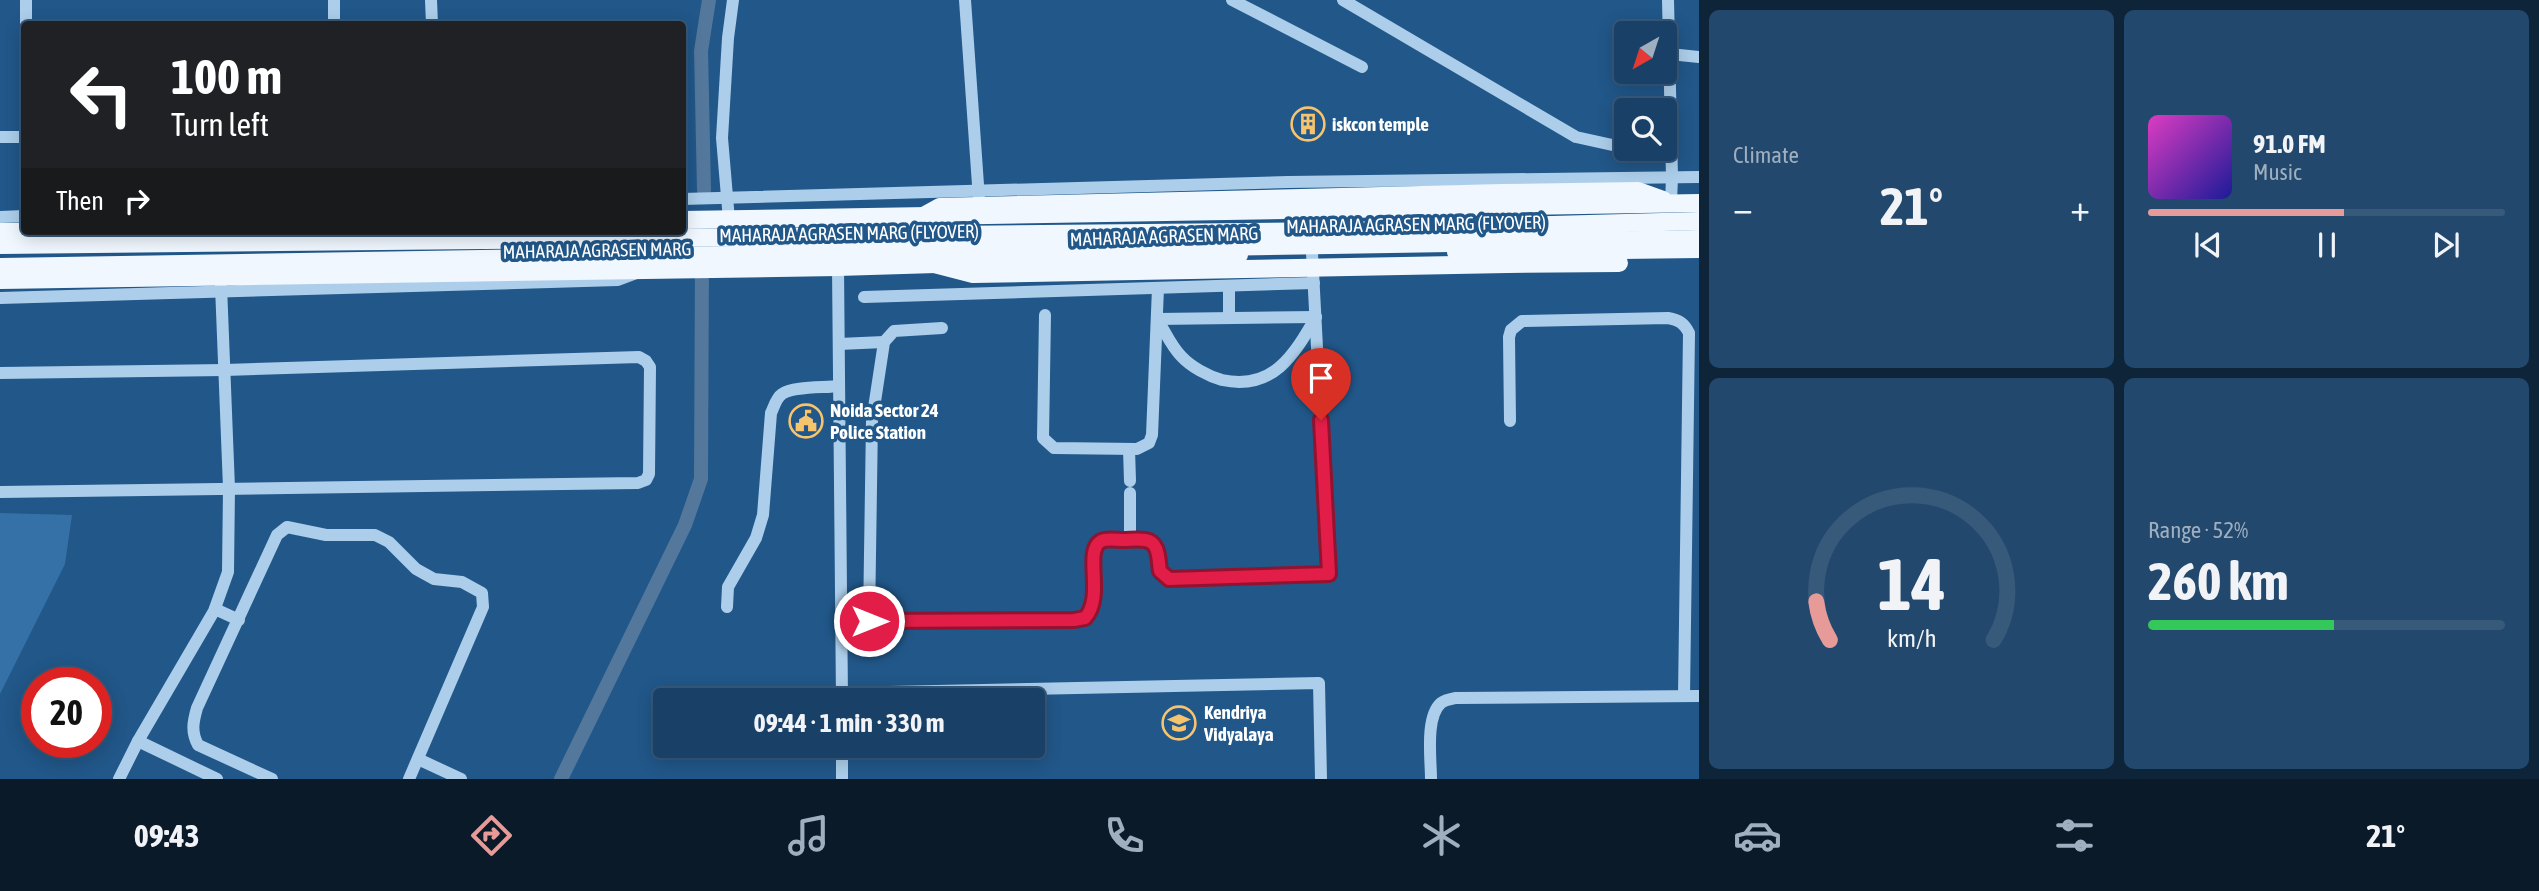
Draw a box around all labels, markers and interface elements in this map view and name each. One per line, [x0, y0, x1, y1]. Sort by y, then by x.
north arrow [1614, 21, 1676, 84]
map controls [1614, 21, 1677, 161]
text: 100 m [171, 48, 282, 104]
icon: left [56, 49, 147, 140]
button: search [1614, 98, 1677, 161]
building icon: iskcon temple [1289, 105, 1327, 143]
text: Turn left [171, 106, 269, 143]
place label: iskcon temple [1332, 113, 1429, 135]
text: 91.0 FM [2253, 129, 2326, 159]
text: Climate [1733, 142, 1799, 168]
text: Music [2253, 159, 2301, 185]
text: 21° [1880, 176, 1943, 236]
icon: right [118, 182, 156, 220]
text: Then [56, 186, 104, 216]
text: − [1733, 186, 1753, 229]
text: + [2070, 186, 2090, 229]
street label: MAHARAJA AGRASEN MARG (FLYOVER) [1286, 211, 1546, 237]
street label: MAHARAJA AGRASEN MARG (FLYOVER) [719, 220, 979, 246]
street label: MAHARAJA AGRASEN MARG [1069, 222, 1259, 250]
icon: previous [2189, 226, 2227, 264]
icon: pause [2308, 226, 2346, 264]
icon: next [2427, 226, 2465, 264]
street label: MAHARAJA AGRASEN MARG [502, 237, 692, 263]
pin [1291, 348, 1351, 420]
icon: arrive [1302, 359, 1340, 397]
place label: Noida Sector 24 Police Station [830, 399, 939, 443]
public building icon: Noida Sector 24 Police Station [787, 402, 825, 440]
text: Range · 52% [2148, 517, 2248, 543]
text: 14 [1877, 542, 1946, 625]
text: 260 km [2148, 551, 2289, 611]
position arrow [832, 584, 906, 658]
text: km/h [1887, 623, 1936, 651]
speed limit sign: 20 [21, 667, 112, 758]
place label: Kendriya Vidyalaya [1203, 701, 1274, 745]
school or university icon: Kendriya Vidyalaya [1160, 704, 1198, 742]
text: 09:44 · 1 min · 330 m [754, 708, 944, 738]
icon: directions [467, 811, 516, 860]
icon: music [784, 811, 833, 860]
icon: phone [1100, 811, 1149, 860]
icon: climate [1417, 811, 1466, 860]
icon: car [1733, 811, 1782, 860]
icon: filters [2050, 811, 2099, 860]
text: 09:43 [134, 817, 200, 854]
text: 21° [2366, 817, 2405, 854]

